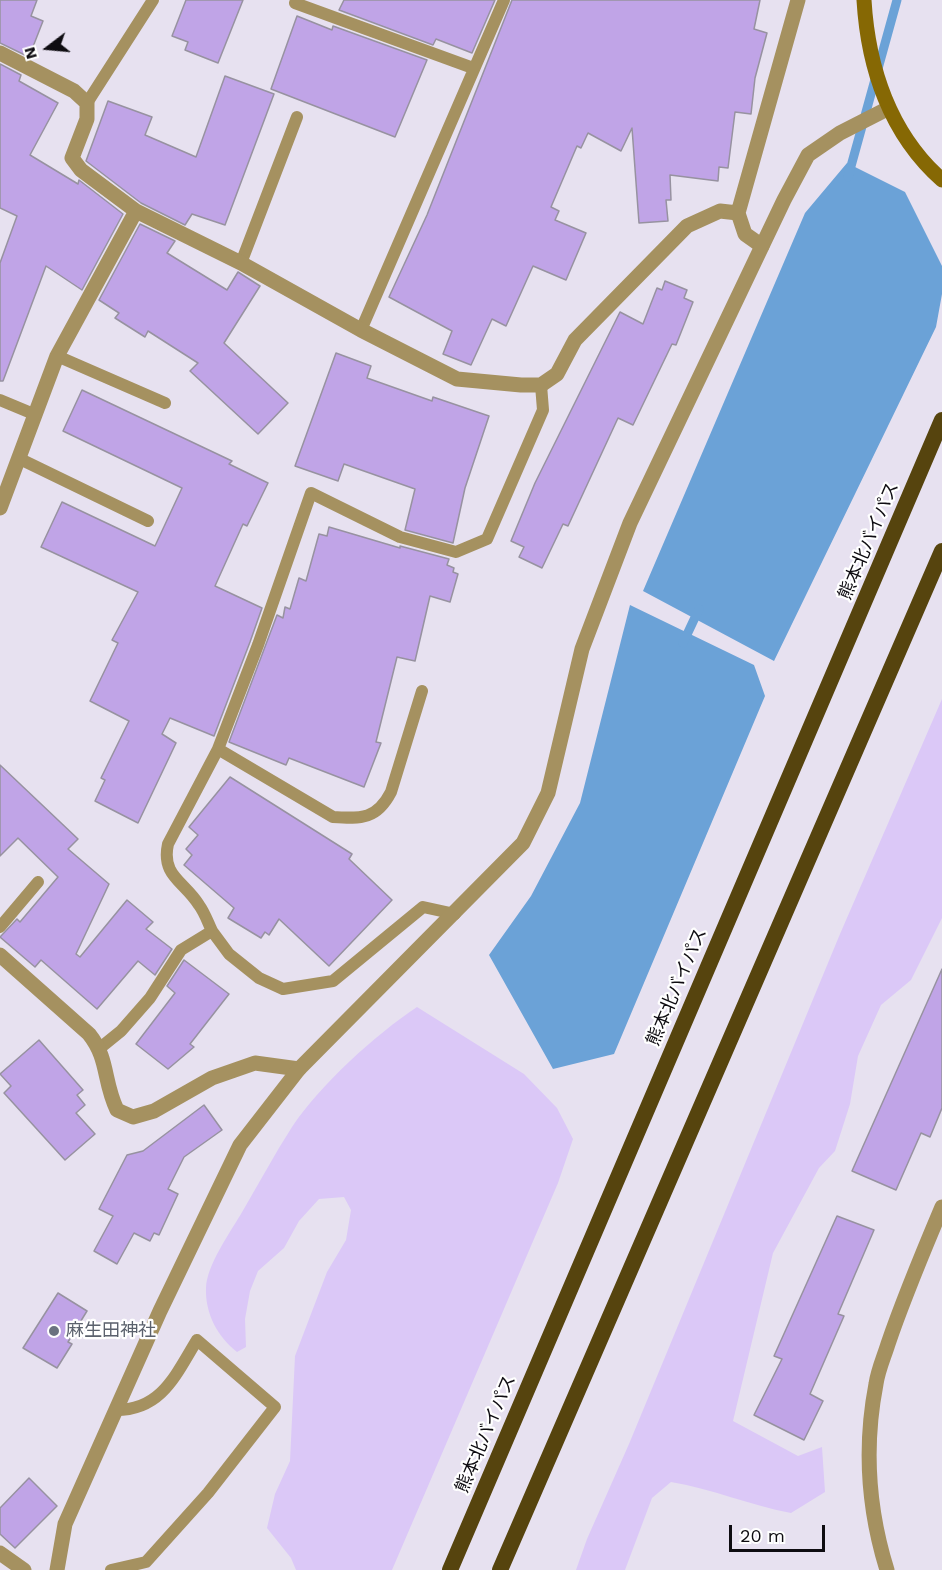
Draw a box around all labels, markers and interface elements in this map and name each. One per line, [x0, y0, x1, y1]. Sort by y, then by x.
north arrow [18, 18, 78, 78]
text: N [19, 45, 41, 61]
street label: 熊本北バイパス [834, 479, 904, 603]
street label: 熊本北バイパス [642, 925, 712, 1049]
place label: 麻生田神社 [66, 1320, 156, 1342]
marker: 麻生田神社 [47, 1324, 61, 1338]
street label: 熊本北バイパス [451, 1372, 521, 1496]
scale bar [732, 1513, 828, 1551]
text: 20 m [740, 1525, 785, 1546]

